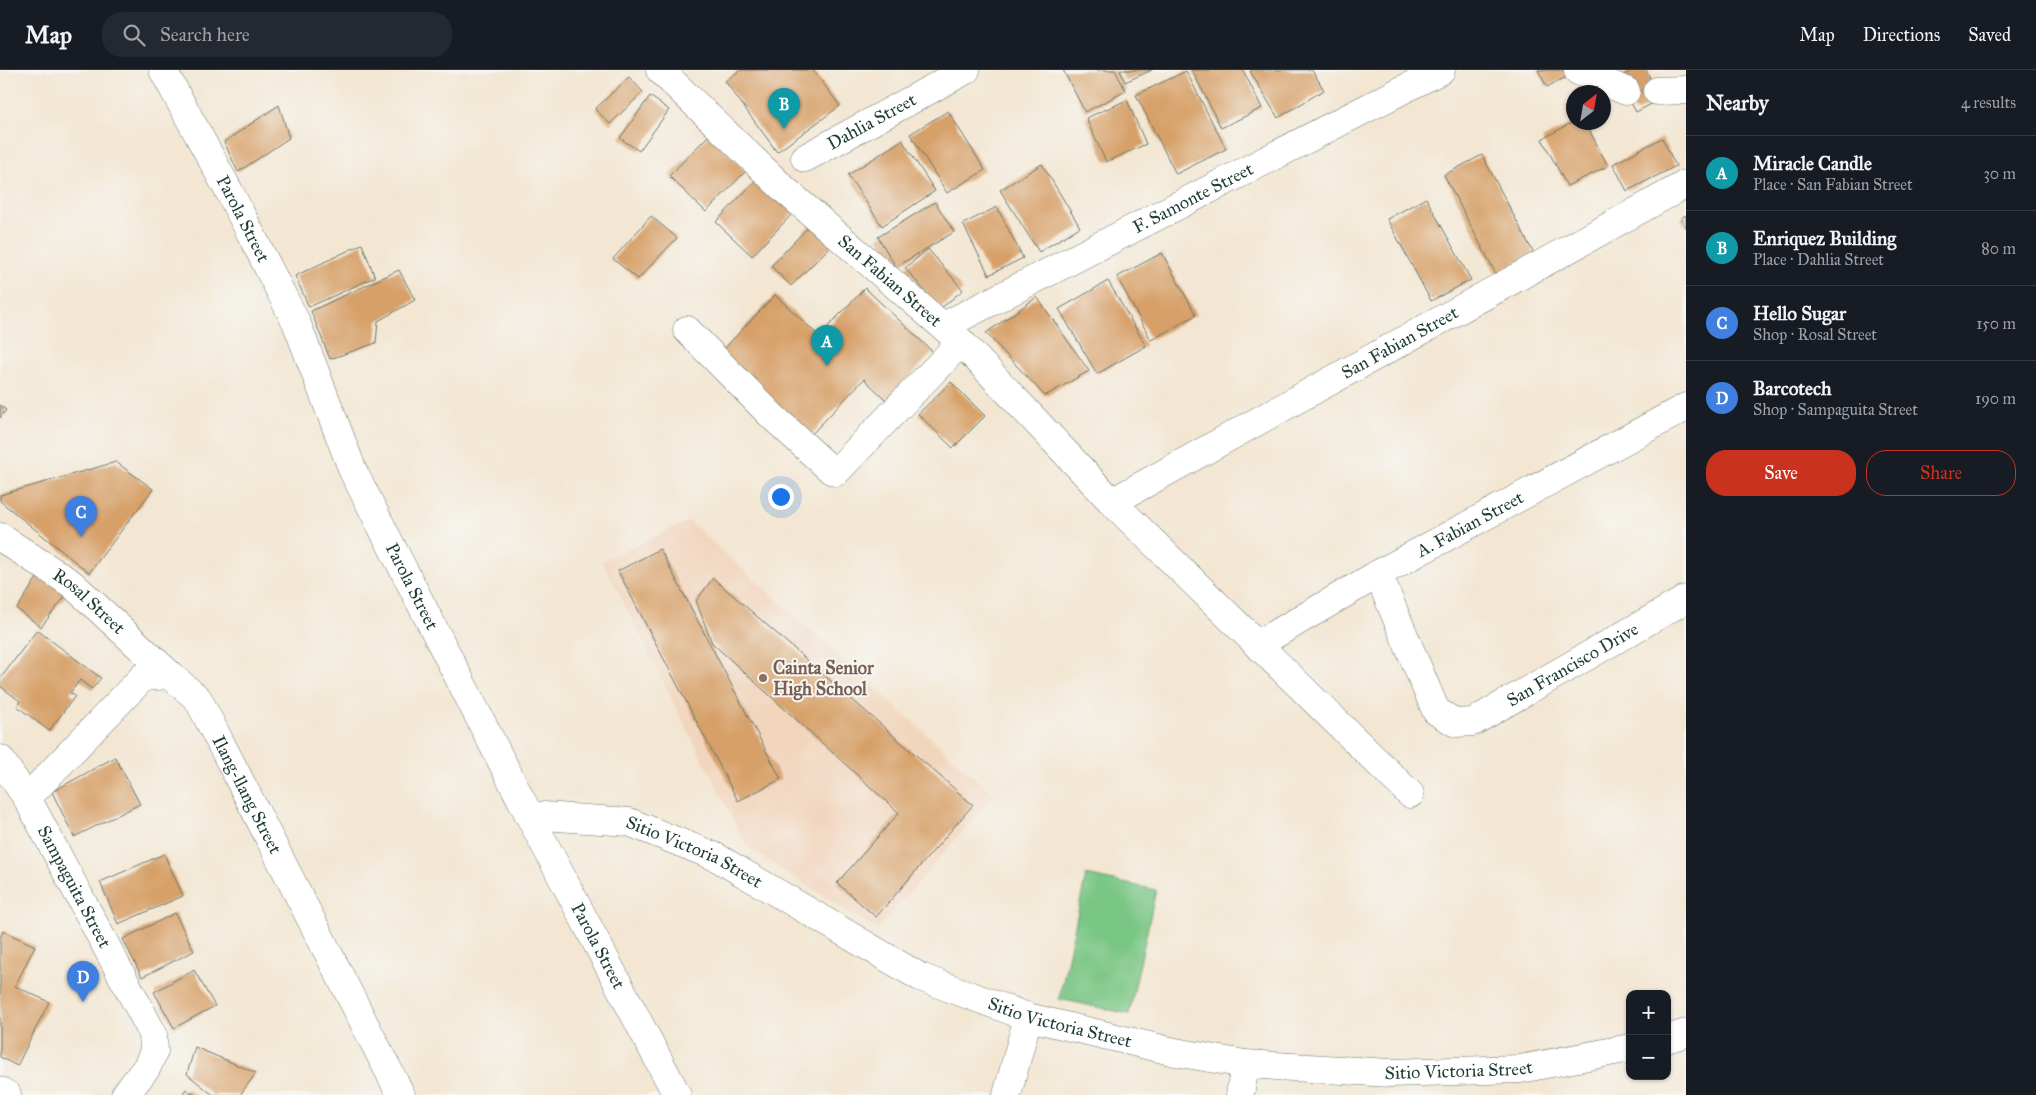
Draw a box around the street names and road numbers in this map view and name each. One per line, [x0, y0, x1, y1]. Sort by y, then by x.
street label: Dahlia Street [823, 88, 920, 155]
street label: F. Samonte Street [1129, 157, 1257, 238]
street label: Parola Street [212, 172, 275, 266]
street label: San Fabian Street [834, 230, 947, 332]
street label: San Fabian Street [1338, 301, 1463, 384]
street label: A. Fabian Street [1412, 486, 1528, 562]
street label: Parola Street [381, 539, 444, 634]
street label: Rosal Street [49, 563, 130, 639]
street label: San Francisco Drive [1503, 618, 1642, 711]
street label: Ilang-llang Street [208, 732, 287, 858]
street label: Sitio Victoria Street [623, 811, 767, 893]
street label: Sampaguita Street [33, 822, 116, 952]
street label: Parola Street [566, 899, 630, 993]
street label: Sitio Victoria Street [985, 992, 1134, 1052]
street label: Sitio Victoria Street [1384, 1056, 1535, 1084]

